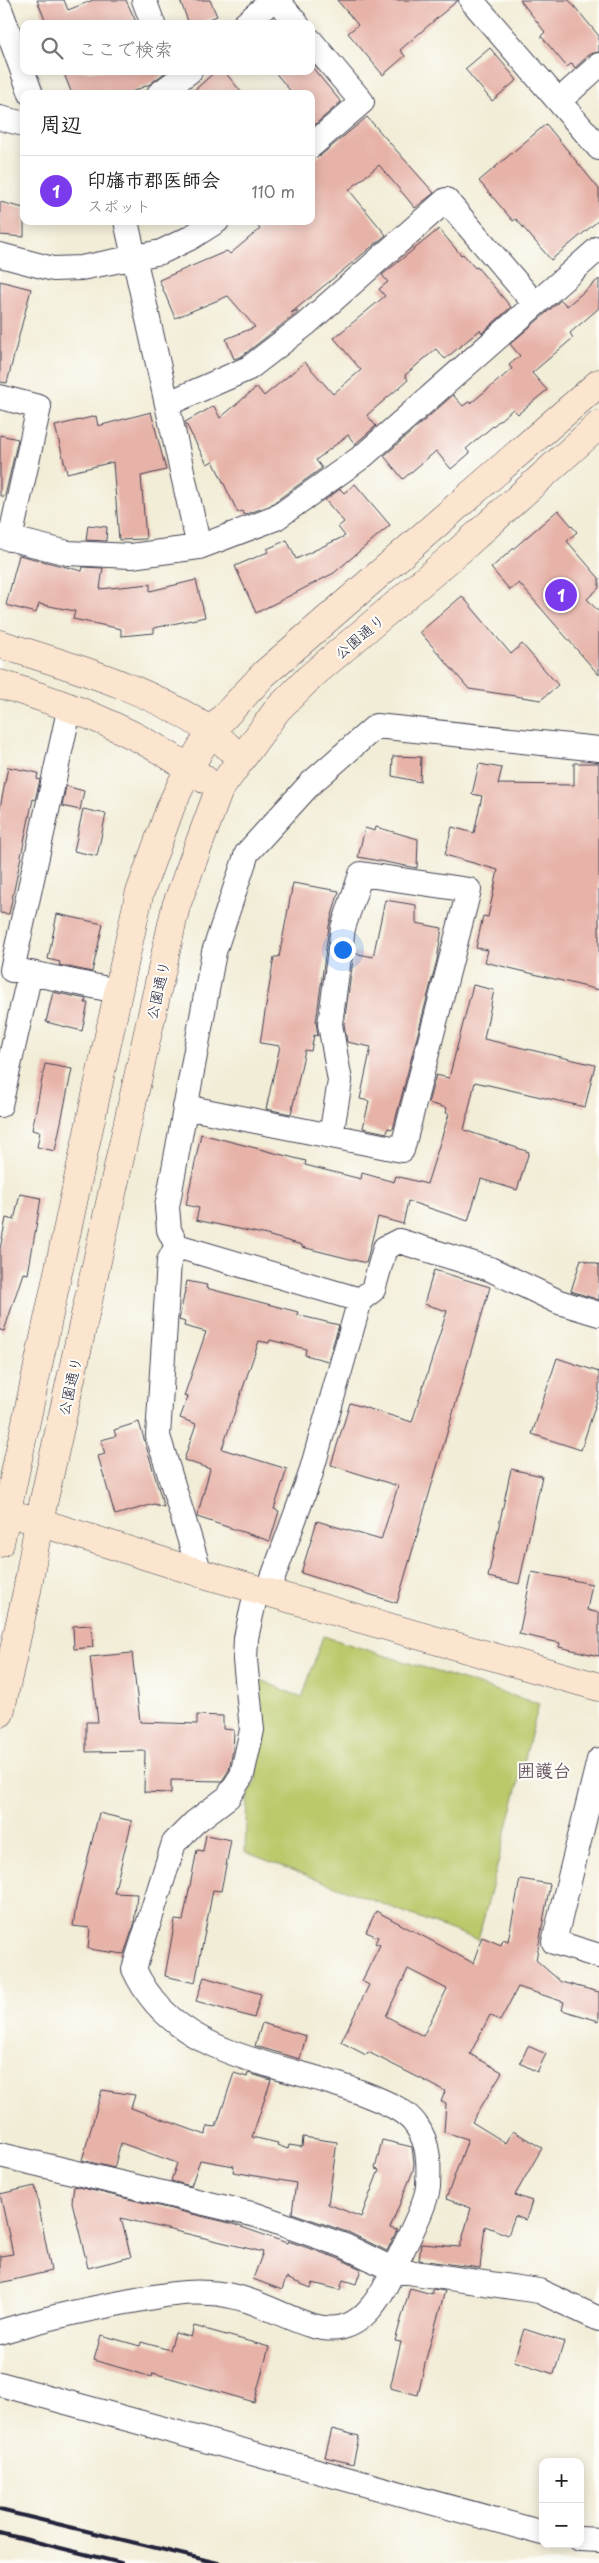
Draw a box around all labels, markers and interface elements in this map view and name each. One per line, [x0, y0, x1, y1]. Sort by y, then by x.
search box [20, 20, 315, 75]
icon: search [38, 34, 66, 62]
text: ここで検索 [78, 34, 173, 62]
text: 周辺 [40, 107, 82, 139]
text: 印旛市郡医師会 [87, 165, 220, 193]
text: 1 [52, 179, 60, 203]
text: 110 m [252, 179, 295, 203]
text: スポット [87, 193, 151, 217]
pin: 1 [545, 576, 577, 614]
street label: 公園通り [329, 608, 389, 664]
your location [330, 937, 356, 963]
street label: 公園通り [139, 958, 175, 1022]
street label: 公園通り [51, 1354, 87, 1418]
district label: 囲護台 [517, 1756, 571, 1783]
map controls [539, 2458, 584, 2548]
button: + [539, 2458, 584, 2503]
button: − [539, 2503, 584, 2548]

